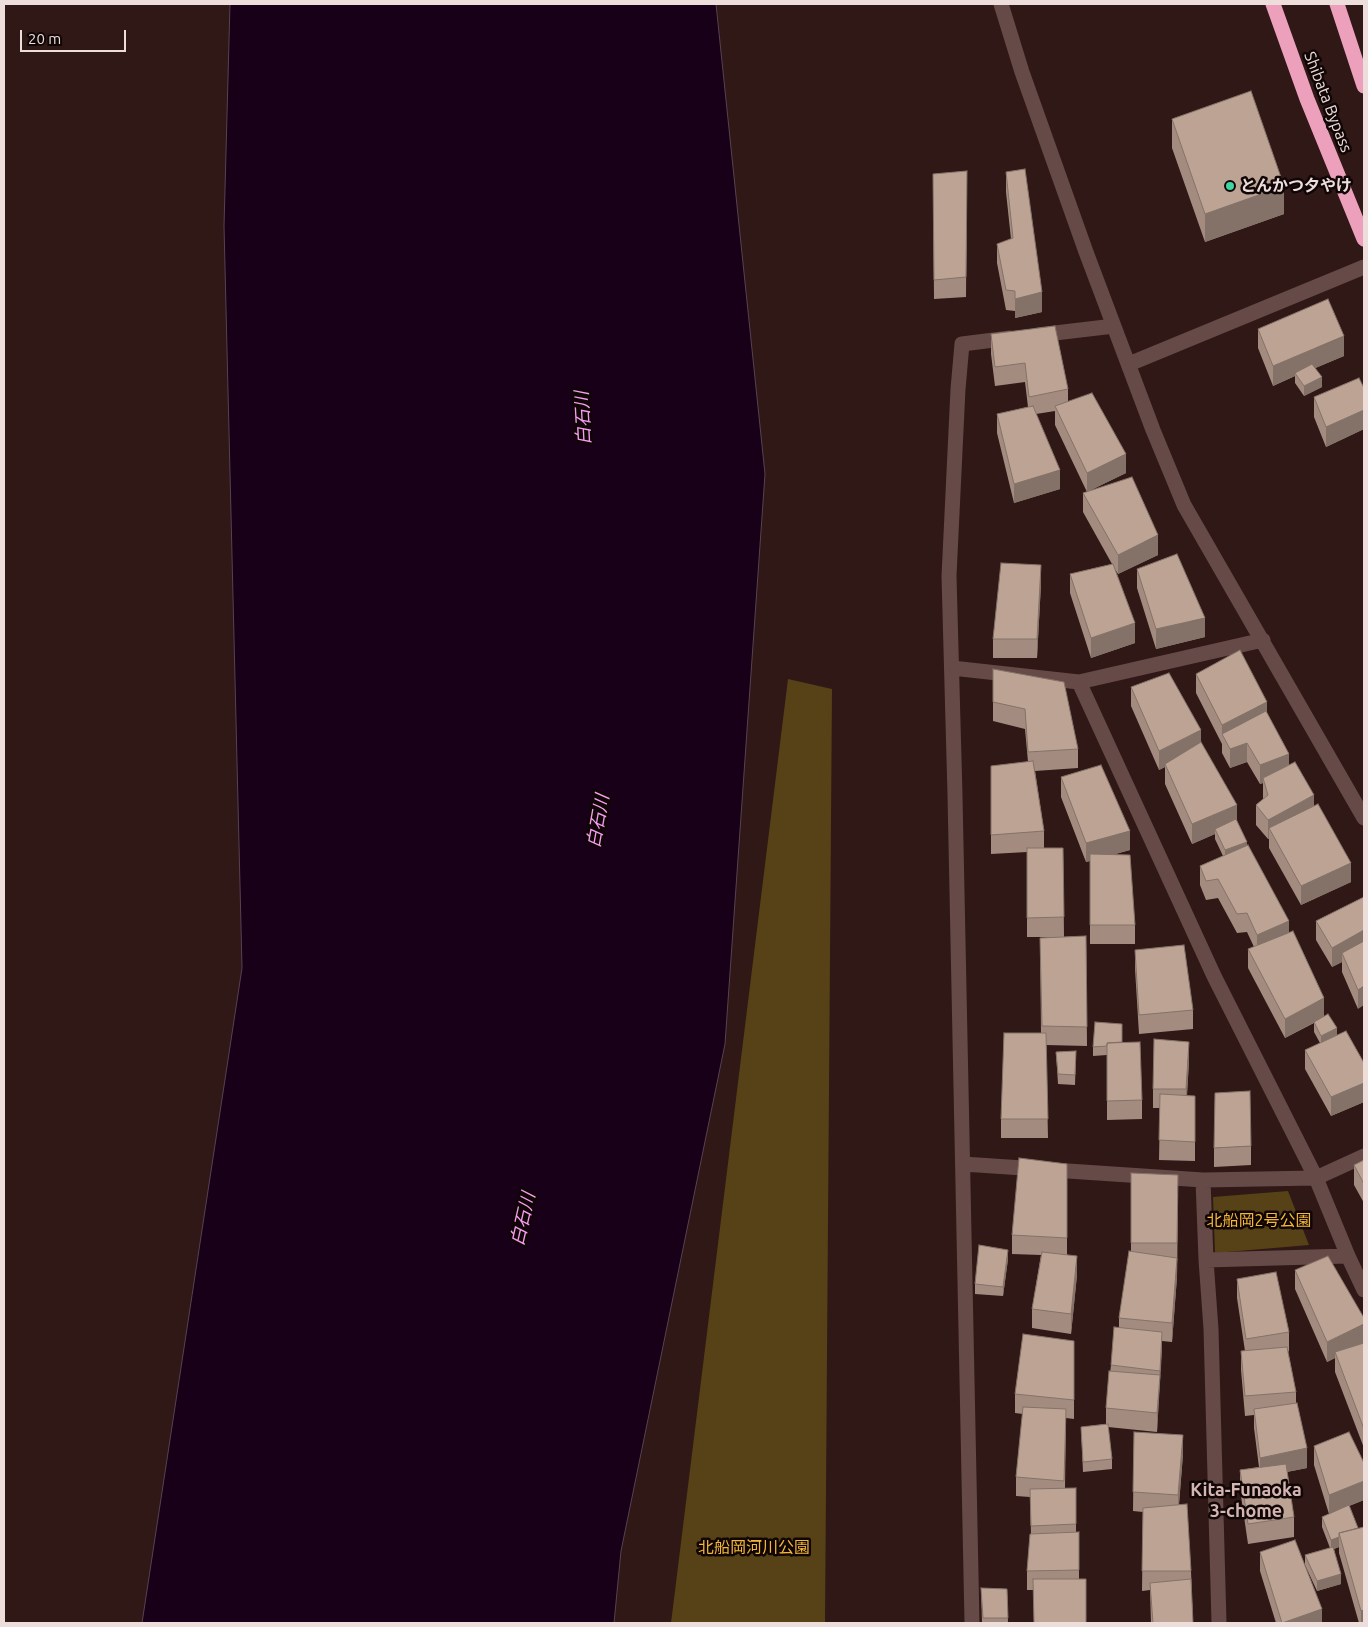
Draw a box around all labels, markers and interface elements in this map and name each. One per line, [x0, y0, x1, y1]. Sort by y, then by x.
scale bar [22, 20, 129, 52]
text: 20 m [28, 30, 61, 47]
street label: Shibata Bypass [1300, 49, 1356, 155]
place label: とんかつ夕やけ [1240, 176, 1352, 196]
marker: とんかつ夕やけ [1224, 180, 1236, 192]
water label: 白石川 [571, 390, 595, 446]
water label: 白石川 [583, 793, 613, 849]
water label: 白石川 [506, 1190, 540, 1248]
park label: 北船岡2号公園 [1206, 1211, 1312, 1231]
district label: Kita-Funaoka 3-chome [1190, 1479, 1302, 1522]
park label: 北船岡河川公園 [698, 1538, 810, 1558]

